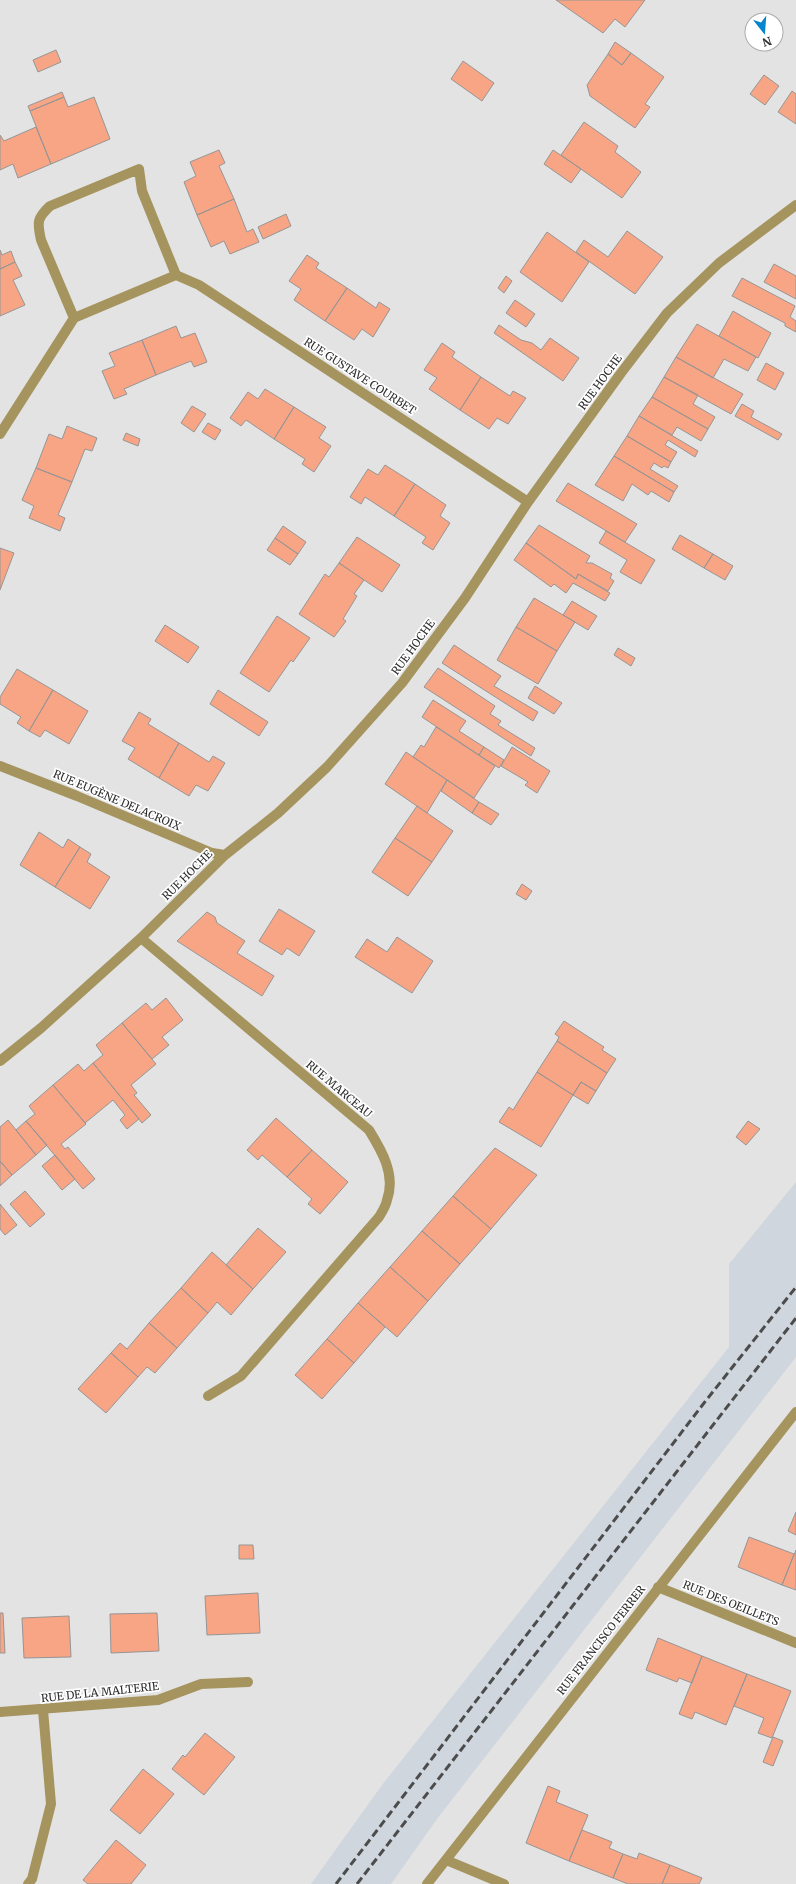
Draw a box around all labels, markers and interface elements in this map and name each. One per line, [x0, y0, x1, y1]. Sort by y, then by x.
north arrow [744, 12, 784, 52]
text: N [760, 34, 773, 50]
street label: RUE GUSTAVE COURBET [301, 334, 419, 418]
street label: RUE HOCHE [575, 352, 625, 412]
street label: RUE HOCHE [388, 617, 438, 677]
street label: RUE EUGÈNE DELACROIX [51, 767, 183, 833]
street label: RUE HOCHE [159, 847, 215, 903]
street label: RUE MARCEAU [303, 1057, 375, 1121]
street label: RUE DES OEILLETS [681, 1577, 782, 1629]
street label: RUE FRANCISCO FERRER [554, 1582, 648, 1698]
street label: RUE DE LA MALTERIE [40, 1679, 160, 1705]

